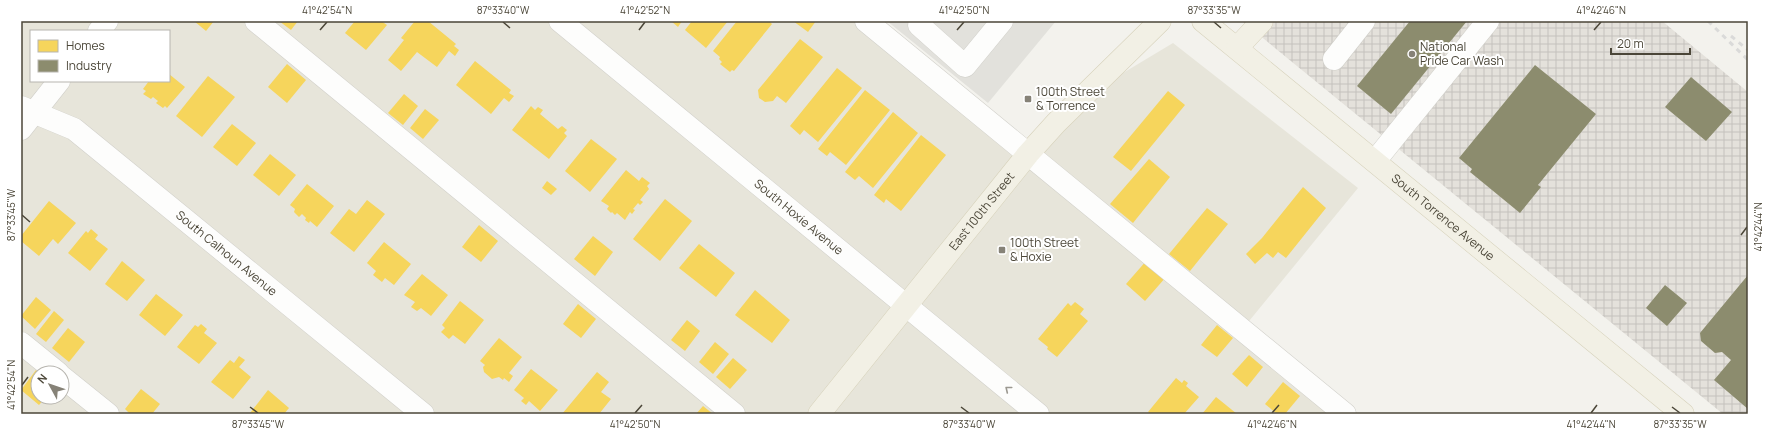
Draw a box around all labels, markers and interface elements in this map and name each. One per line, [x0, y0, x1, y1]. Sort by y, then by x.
text: 41°42'54"N [302, 3, 352, 17]
text: 87°33'40"W [477, 3, 530, 17]
text: 41°42'52"N [620, 3, 670, 17]
text: 41°42'50"N [939, 3, 989, 17]
text: 87°33'35"W [1187, 3, 1241, 17]
text: 41°42'46"N [1576, 3, 1626, 17]
legend [30, 30, 170, 82]
scale bar [1611, 30, 1690, 56]
text: 20 m [1617, 35, 1644, 52]
text: Homes [66, 37, 105, 54]
place label: National Pride Car Wash [1420, 38, 1504, 69]
marker: National Pride Car Wash [1407, 49, 1417, 59]
text: Industry [66, 57, 112, 74]
place label: 100th Street & Torrence [1036, 83, 1105, 114]
marker: 100th Street & Torrence [1023, 94, 1033, 104]
street label: East 100th Street [945, 168, 1018, 254]
street label: South Torrence Avenue [1388, 170, 1498, 264]
street label: South Hoxie Avenue [751, 175, 847, 259]
text: 87°33'45"W [4, 188, 18, 241]
text: 41°42'44"N [1751, 202, 1765, 252]
street label: South Calhoun Avenue [172, 206, 281, 299]
place label: 100th Street & Hoxie [1010, 234, 1079, 265]
marker: 100th Street & Hoxie [997, 245, 1007, 255]
text: 41°42'54"N [4, 360, 18, 410]
north arrow [30, 365, 70, 405]
text: N [34, 370, 50, 386]
one-way arrow [1005, 387, 1012, 394]
text: 87°33'45"W [232, 417, 285, 431]
text: 41°42'50"N [610, 417, 660, 431]
text: 87°33'40"W [943, 417, 996, 431]
text: 41°42'46"N [1247, 417, 1297, 431]
text: 41°42'44"N [1566, 417, 1616, 431]
text: 87°33'35"W [1653, 417, 1707, 431]

